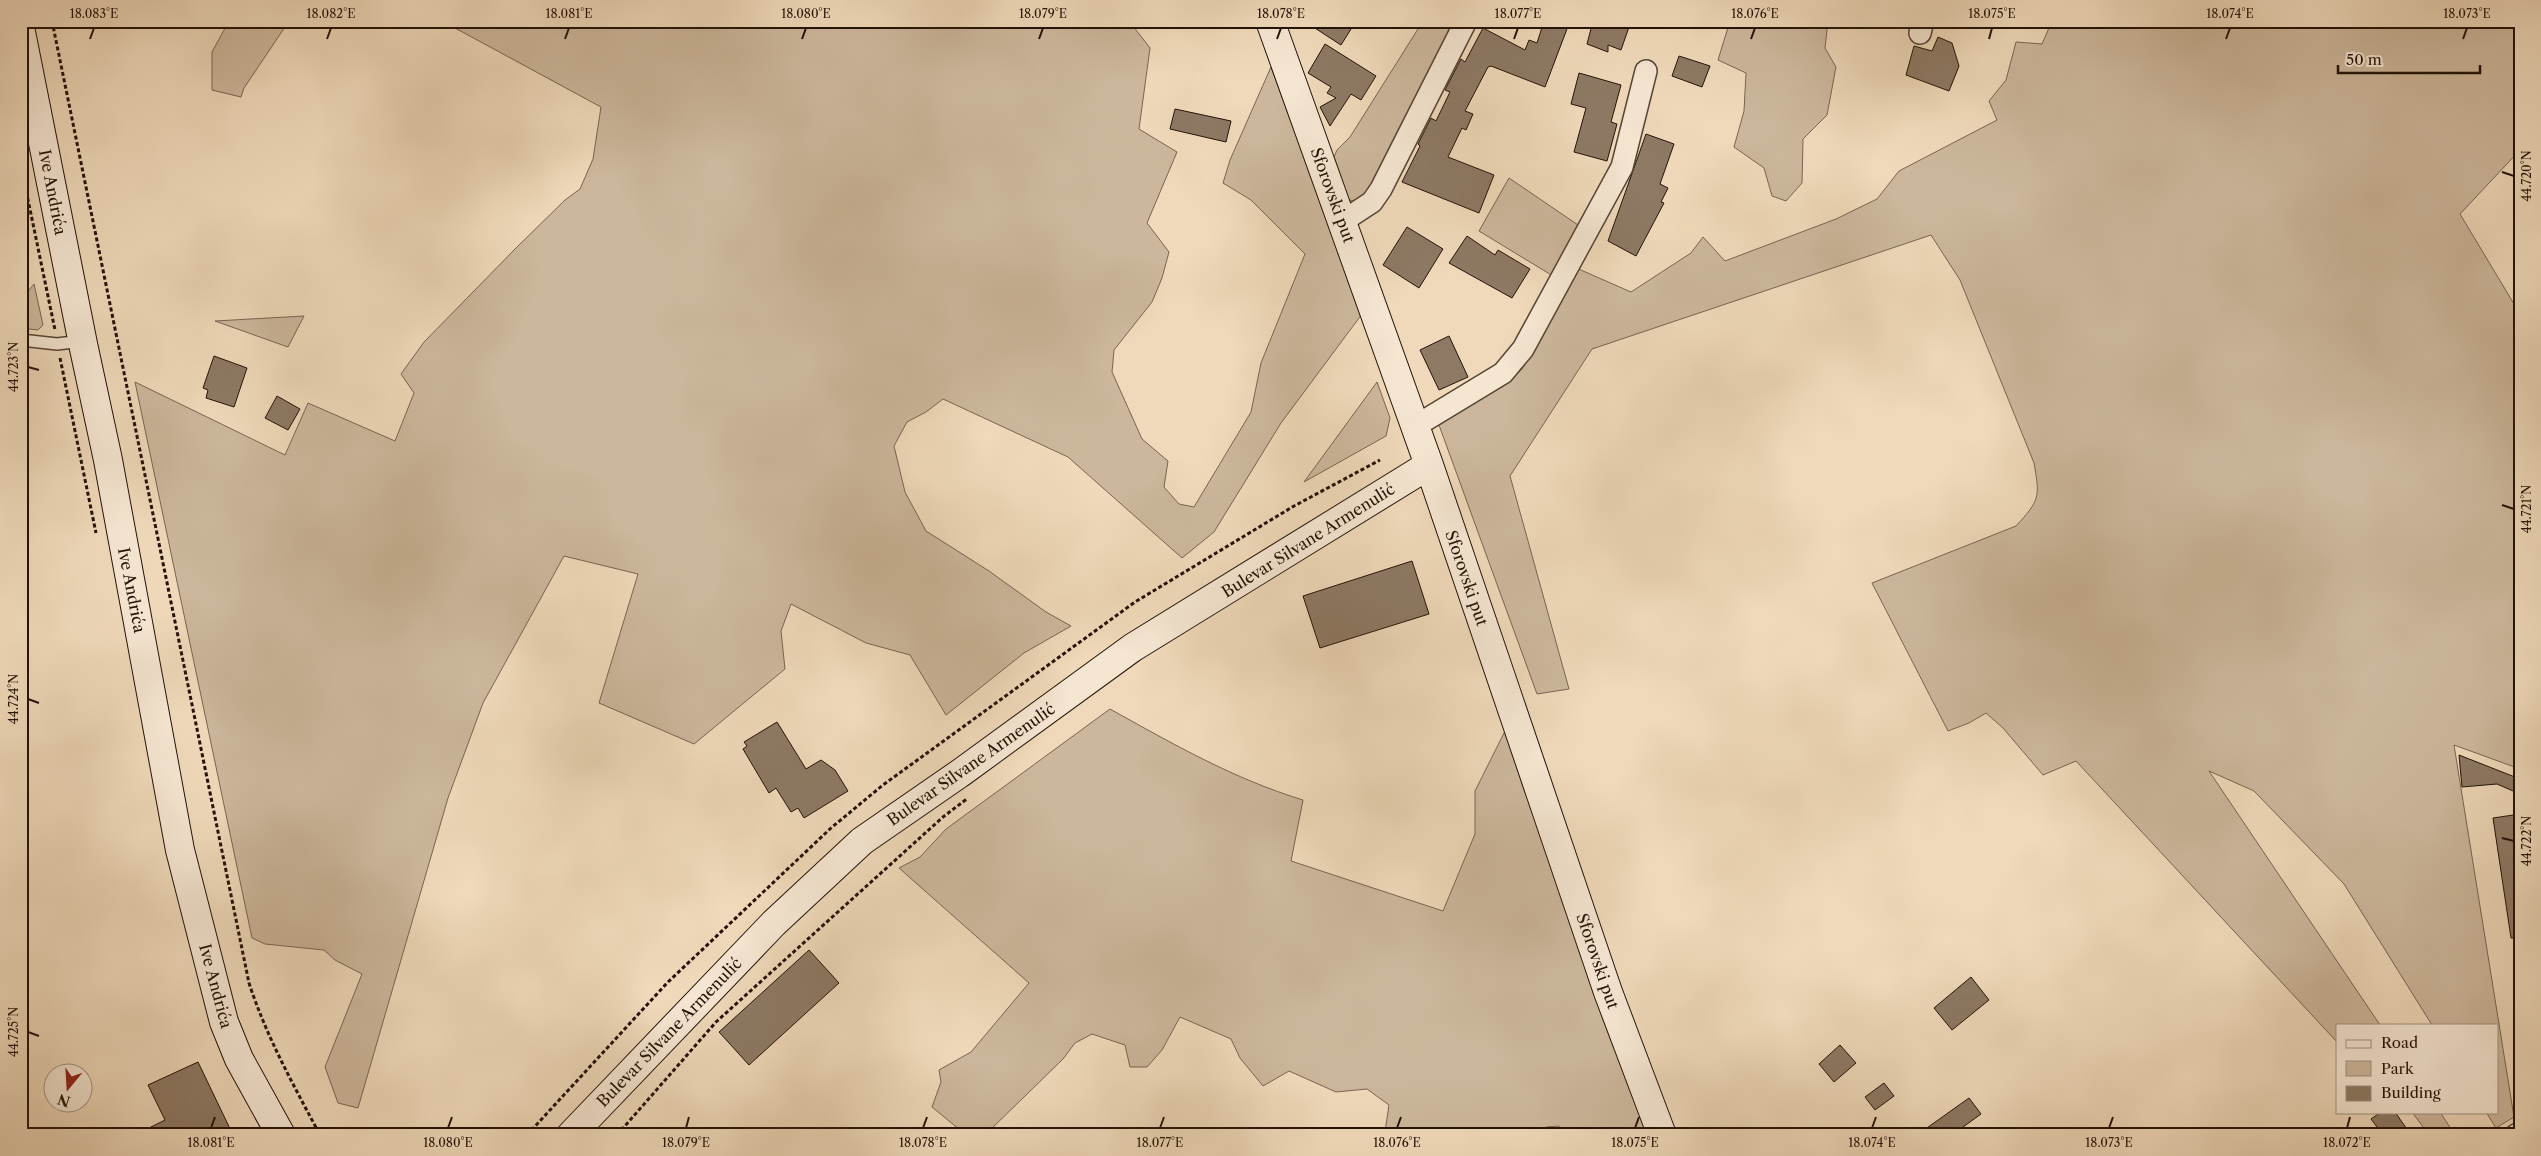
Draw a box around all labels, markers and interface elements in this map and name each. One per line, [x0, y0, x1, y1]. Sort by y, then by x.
text: 18.083°E [70, 6, 118, 21]
text: 18.082°E [307, 6, 355, 21]
text: 18.081°E [546, 6, 593, 21]
text: 18.080°E [781, 6, 831, 21]
text: 18.079°E [1019, 6, 1067, 21]
text: 18.078°E [1257, 6, 1305, 21]
text: 18.077°E [1495, 6, 1541, 21]
text: 18.076°E [1731, 6, 1779, 21]
text: 18.075°E [1968, 6, 2016, 21]
text: 18.074°E [2206, 6, 2254, 21]
text: 18.073°E [2443, 6, 2491, 21]
scale bar [2338, 42, 2481, 74]
text: 50 m [2346, 50, 2382, 69]
street label: Sforovski put [1307, 145, 1360, 246]
street label: Ive Andrića [35, 148, 71, 237]
text: 44.720°N [2519, 150, 2534, 202]
text: 44.723°N [6, 342, 21, 392]
street label: Bulevar Silvane Armenulić [1218, 478, 1398, 602]
text: 44.721°N [2519, 485, 2534, 533]
street label: Sforovski put [1441, 528, 1493, 629]
street label: Ive Andrića [114, 546, 150, 635]
text: 44.724°N [6, 674, 21, 724]
street label: Bulevar Silvane Armenulić [883, 698, 1059, 830]
text: 44.722°N [2519, 816, 2534, 866]
street label: Sforovski put [1572, 911, 1624, 1012]
street label: Ive Andrića [195, 942, 237, 1031]
street label: Bulevar Silvane Armenulić [592, 953, 746, 1111]
text: 44.725°N [6, 1007, 21, 1057]
legend [2336, 1024, 2498, 1114]
text: Road [2381, 1033, 2418, 1052]
text: Park [2381, 1059, 2415, 1078]
north arrow [42, 1064, 92, 1114]
text: Building [2381, 1083, 2441, 1102]
text: N [55, 1090, 73, 1111]
text: 18.081°E [188, 1135, 235, 1150]
text: 18.080°E [423, 1135, 473, 1150]
text: 18.079°E [662, 1135, 710, 1150]
text: 18.078°E [899, 1135, 947, 1150]
text: 18.077°E [1137, 1135, 1183, 1150]
text: 18.076°E [1373, 1135, 1421, 1150]
text: 18.075°E [1611, 1135, 1659, 1150]
text: 18.074°E [1848, 1135, 1896, 1150]
text: 18.073°E [2085, 1135, 2133, 1150]
text: 18.072°E [2323, 1135, 2371, 1150]

